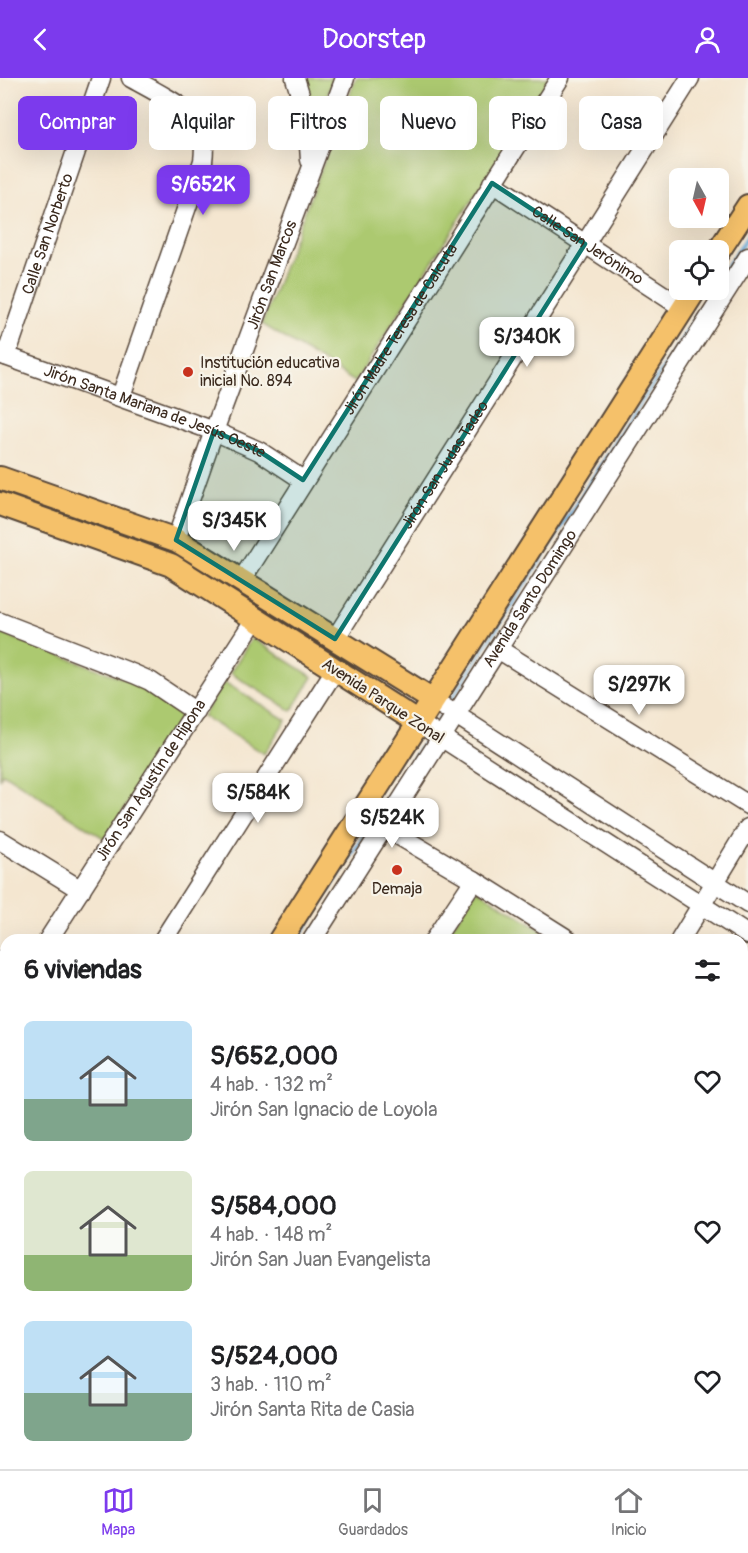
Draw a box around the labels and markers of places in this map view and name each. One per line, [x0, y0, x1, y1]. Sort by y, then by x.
pin: S/652K [154, 165, 252, 216]
pin: S/340K [478, 317, 576, 368]
place label: Institución educativa inicial No. 894 [200, 353, 340, 391]
marker: Institución educativa inicial No. 894 [181, 365, 195, 379]
pin: S/345K [185, 501, 283, 552]
pin: S/297K [590, 665, 688, 716]
pin: S/584K [209, 773, 307, 824]
pin: S/524K [343, 798, 441, 849]
marker: Demaja [390, 863, 404, 877]
place label: Demaja [372, 879, 422, 899]

